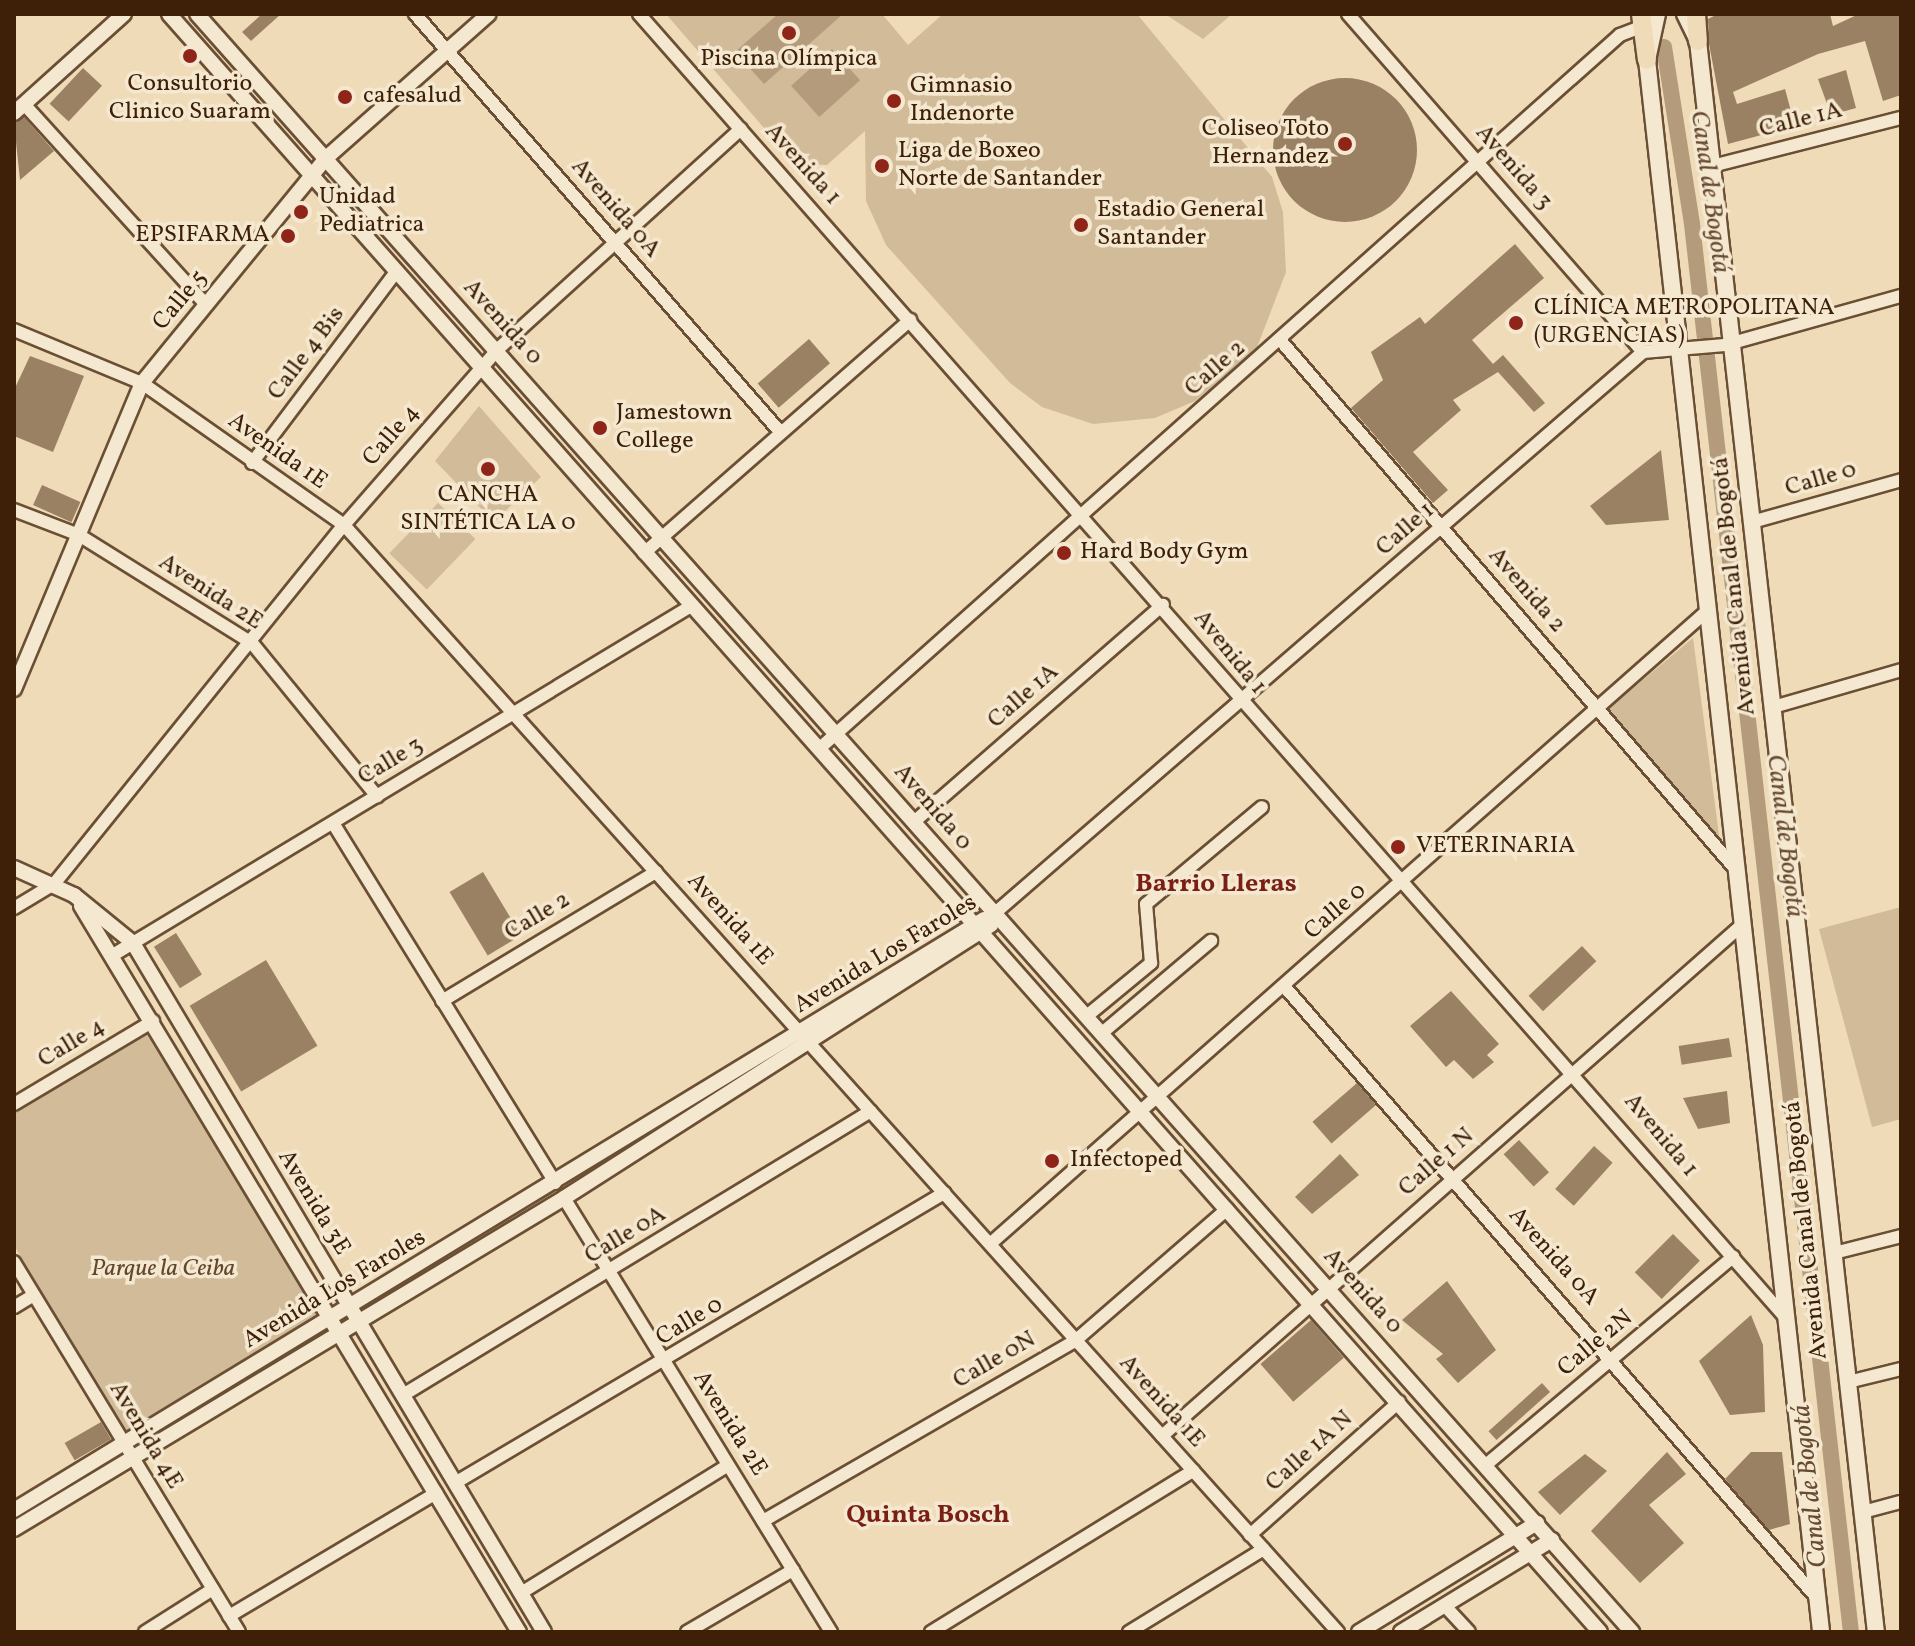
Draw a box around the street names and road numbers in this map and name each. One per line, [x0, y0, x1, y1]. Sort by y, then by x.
street label: Calle 1A [1757, 97, 1845, 145]
street label: Avenida 1 [758, 118, 846, 212]
street label: Avenida 3 [1468, 120, 1558, 216]
street label: Avenida 0A [564, 153, 666, 265]
street label: Calle 5 [148, 265, 214, 337]
street label: Avenida 0 [456, 274, 548, 372]
street label: Calle 4 Bis [262, 302, 352, 406]
street label: Calle 2 [1180, 335, 1252, 403]
street label: Calle 4 [357, 399, 427, 473]
street label: Avenida 1E [222, 407, 332, 497]
street label: Avenida Canal de Bogotá [1707, 455, 1763, 717]
street label: Calle 0 [1782, 456, 1860, 504]
street label: Calle 1 [1371, 497, 1441, 563]
street label: Avenida 2 [1481, 542, 1571, 640]
street label: Avenida 2E [153, 549, 267, 637]
street label: Avenida 1 [1186, 605, 1272, 701]
street label: Calle 1A [983, 658, 1065, 736]
street label: Calle 3 [353, 732, 429, 792]
street label: Avenida 0 [887, 759, 977, 857]
street label: Avenida 1E [680, 868, 778, 972]
street label: Calle 0 [1299, 877, 1373, 947]
street label: Calle 2 [500, 886, 576, 948]
street label: Avenida Los Faroles [789, 889, 983, 1021]
street label: Calle 4 [34, 1013, 110, 1075]
street label: Avenida 1 [1617, 1088, 1703, 1184]
street label: Avenida Canal de Bogotá [1779, 1099, 1835, 1361]
street label: Calle 1 N [1394, 1123, 1480, 1203]
street label: Avenida 3E [270, 1145, 356, 1261]
street label: Calle 0A [580, 1201, 672, 1271]
street label: Avenida 0A [1501, 1202, 1605, 1312]
street label: Avenida Los Faroles [238, 1224, 432, 1356]
street label: Avenida 0 [1316, 1243, 1408, 1341]
street label: Calle 0 [651, 1291, 729, 1353]
street label: Calle 2N [1553, 1304, 1639, 1384]
street label: Calle 0N [949, 1326, 1041, 1396]
street label: Avenida 1E [1112, 1350, 1210, 1454]
street label: Avenida 2E [685, 1366, 773, 1482]
street label: Avenida 4E [102, 1377, 188, 1495]
street label: Calle 1A N [1261, 1406, 1359, 1498]

